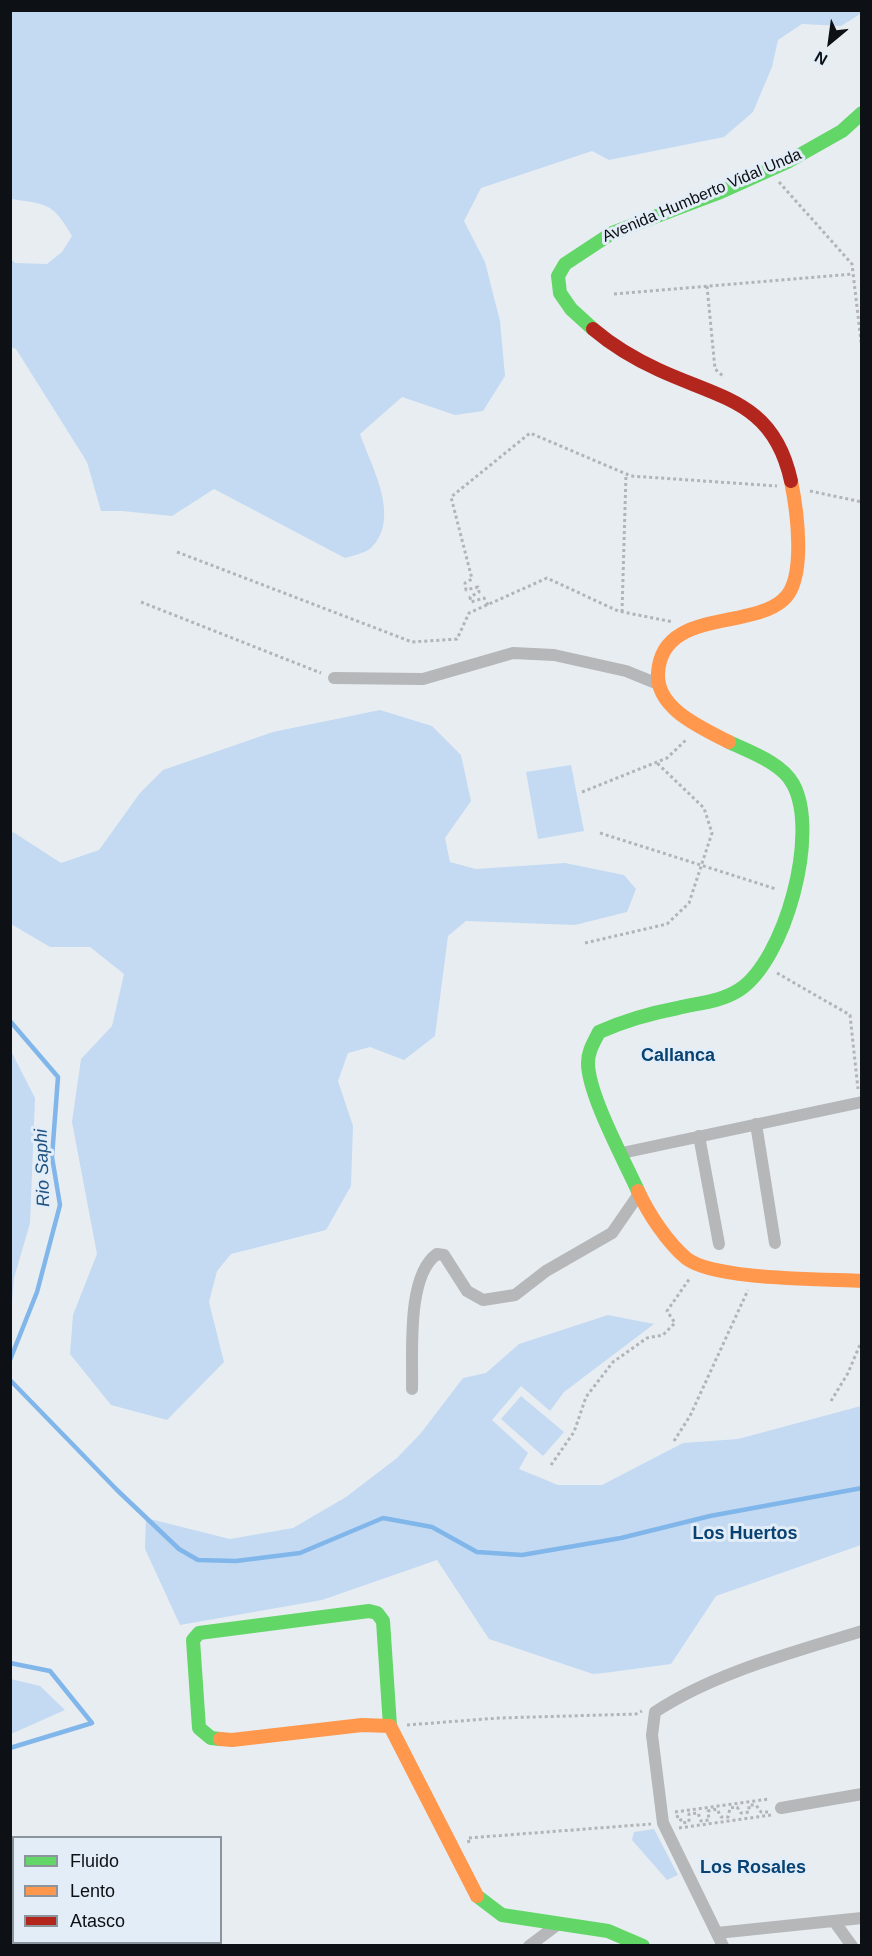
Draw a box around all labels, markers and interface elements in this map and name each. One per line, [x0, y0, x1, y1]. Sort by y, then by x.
north arrow [800, 12, 860, 72]
text: N [812, 48, 830, 68]
street label: Avenida Humberto Vidal Unda [599, 145, 805, 247]
district label: Callanca [641, 1045, 715, 1067]
water label: Rio Saphi [31, 1129, 55, 1207]
district label: Los Huertos [692, 1523, 798, 1545]
legend [12, 1836, 222, 1944]
text: Fluido [70, 1851, 119, 1871]
district label: Los Rosales [700, 1857, 806, 1879]
text: Lento [70, 1881, 115, 1901]
text: Atasco [70, 1911, 125, 1931]

